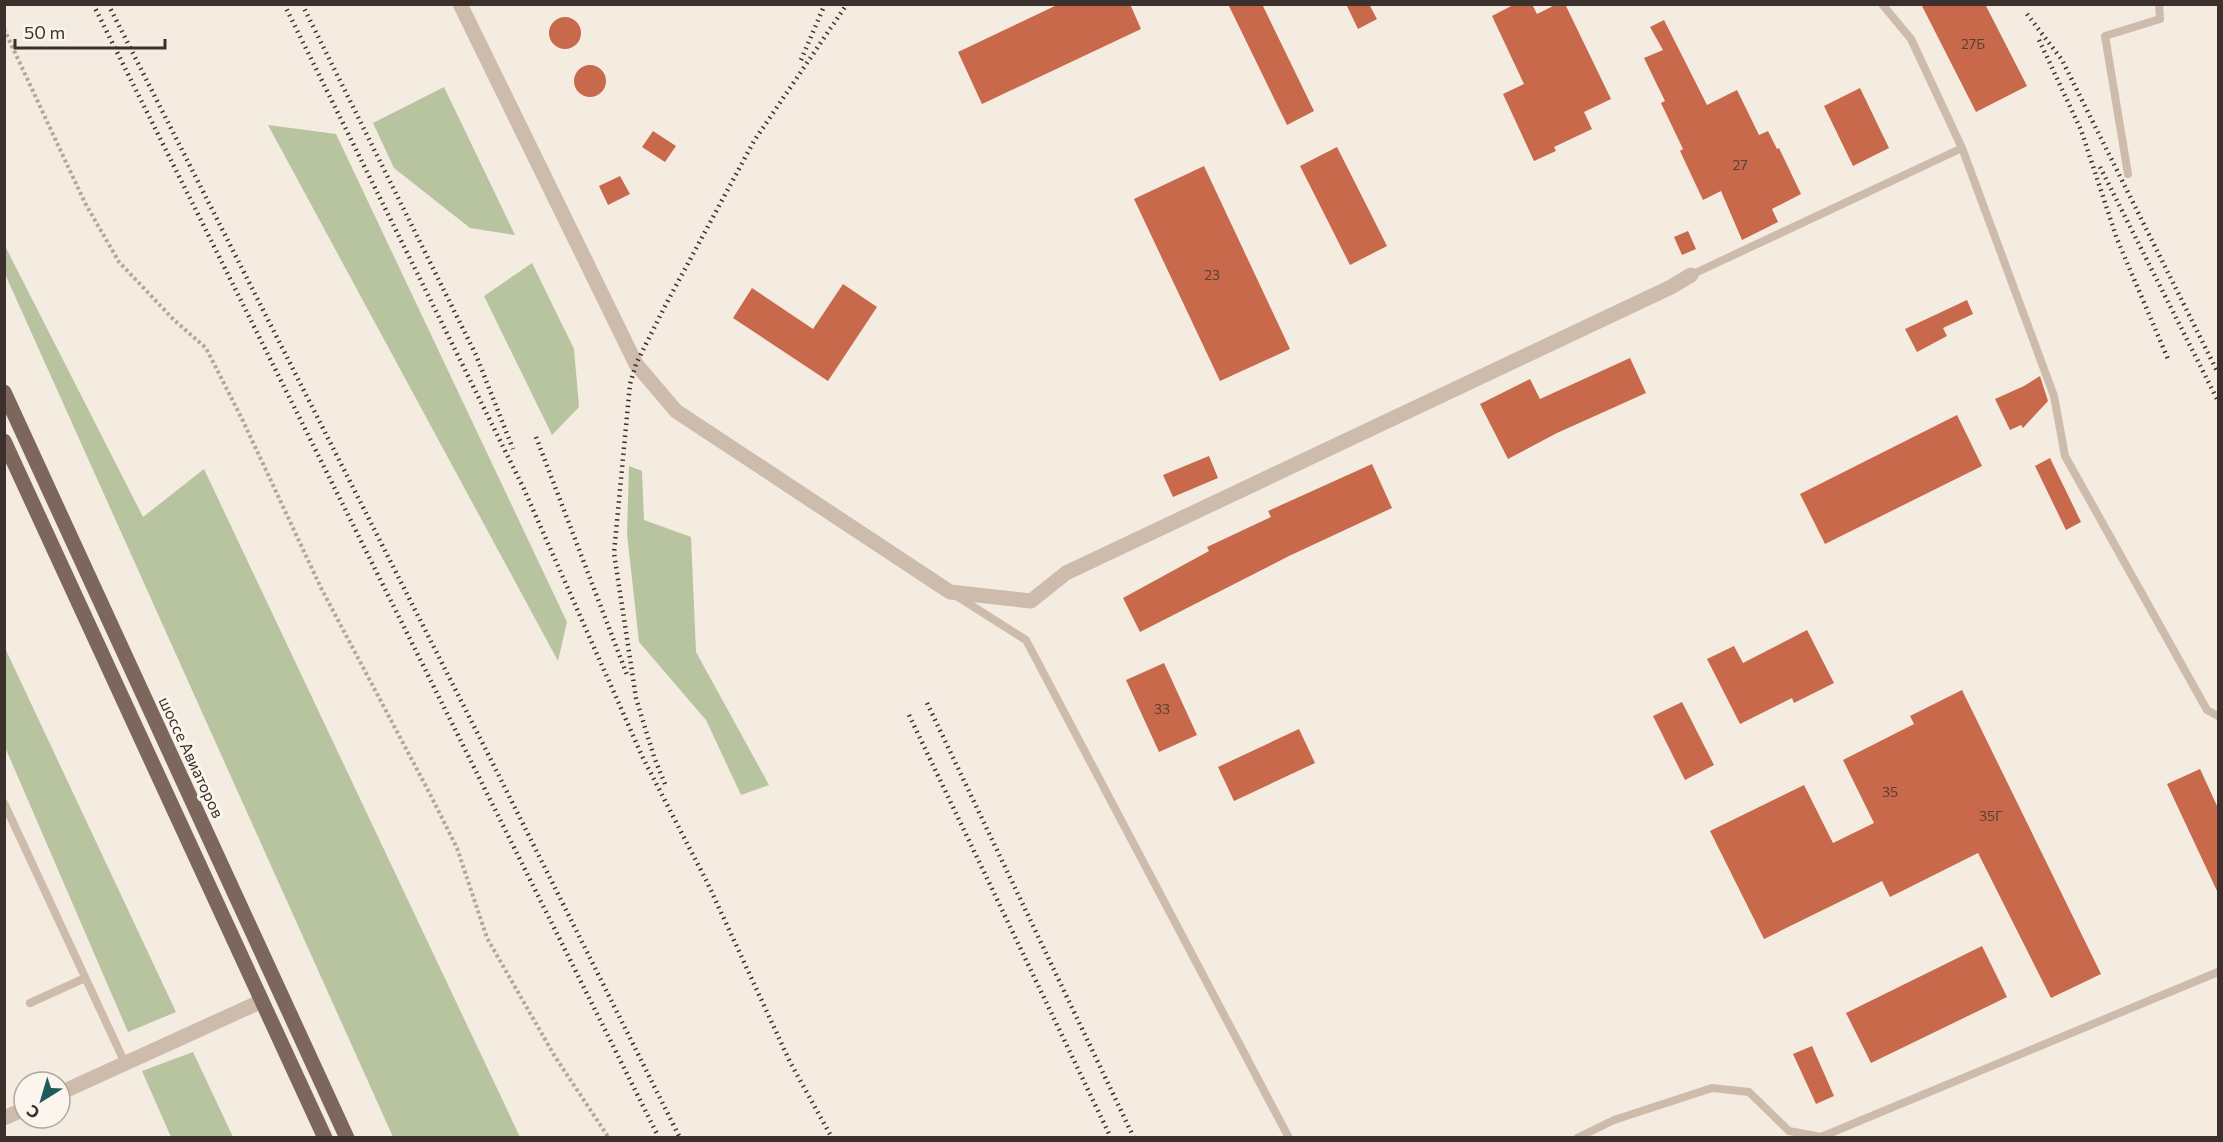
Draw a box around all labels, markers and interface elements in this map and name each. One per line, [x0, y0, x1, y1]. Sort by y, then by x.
scale bar [15, 12, 165, 50]
text: 50 m [24, 21, 65, 43]
house number: 27Б [1961, 35, 1985, 52]
house number: 27 [1732, 156, 1748, 173]
house number: 23 [1204, 266, 1220, 283]
street label: шоссе Авиаторов [156, 693, 228, 821]
house number: 33 [1154, 700, 1170, 717]
house number: 35 [1882, 783, 1898, 800]
house number: 35Г [1979, 807, 2003, 824]
north arrow [12, 1070, 72, 1130]
text: С [23, 1101, 43, 1123]

